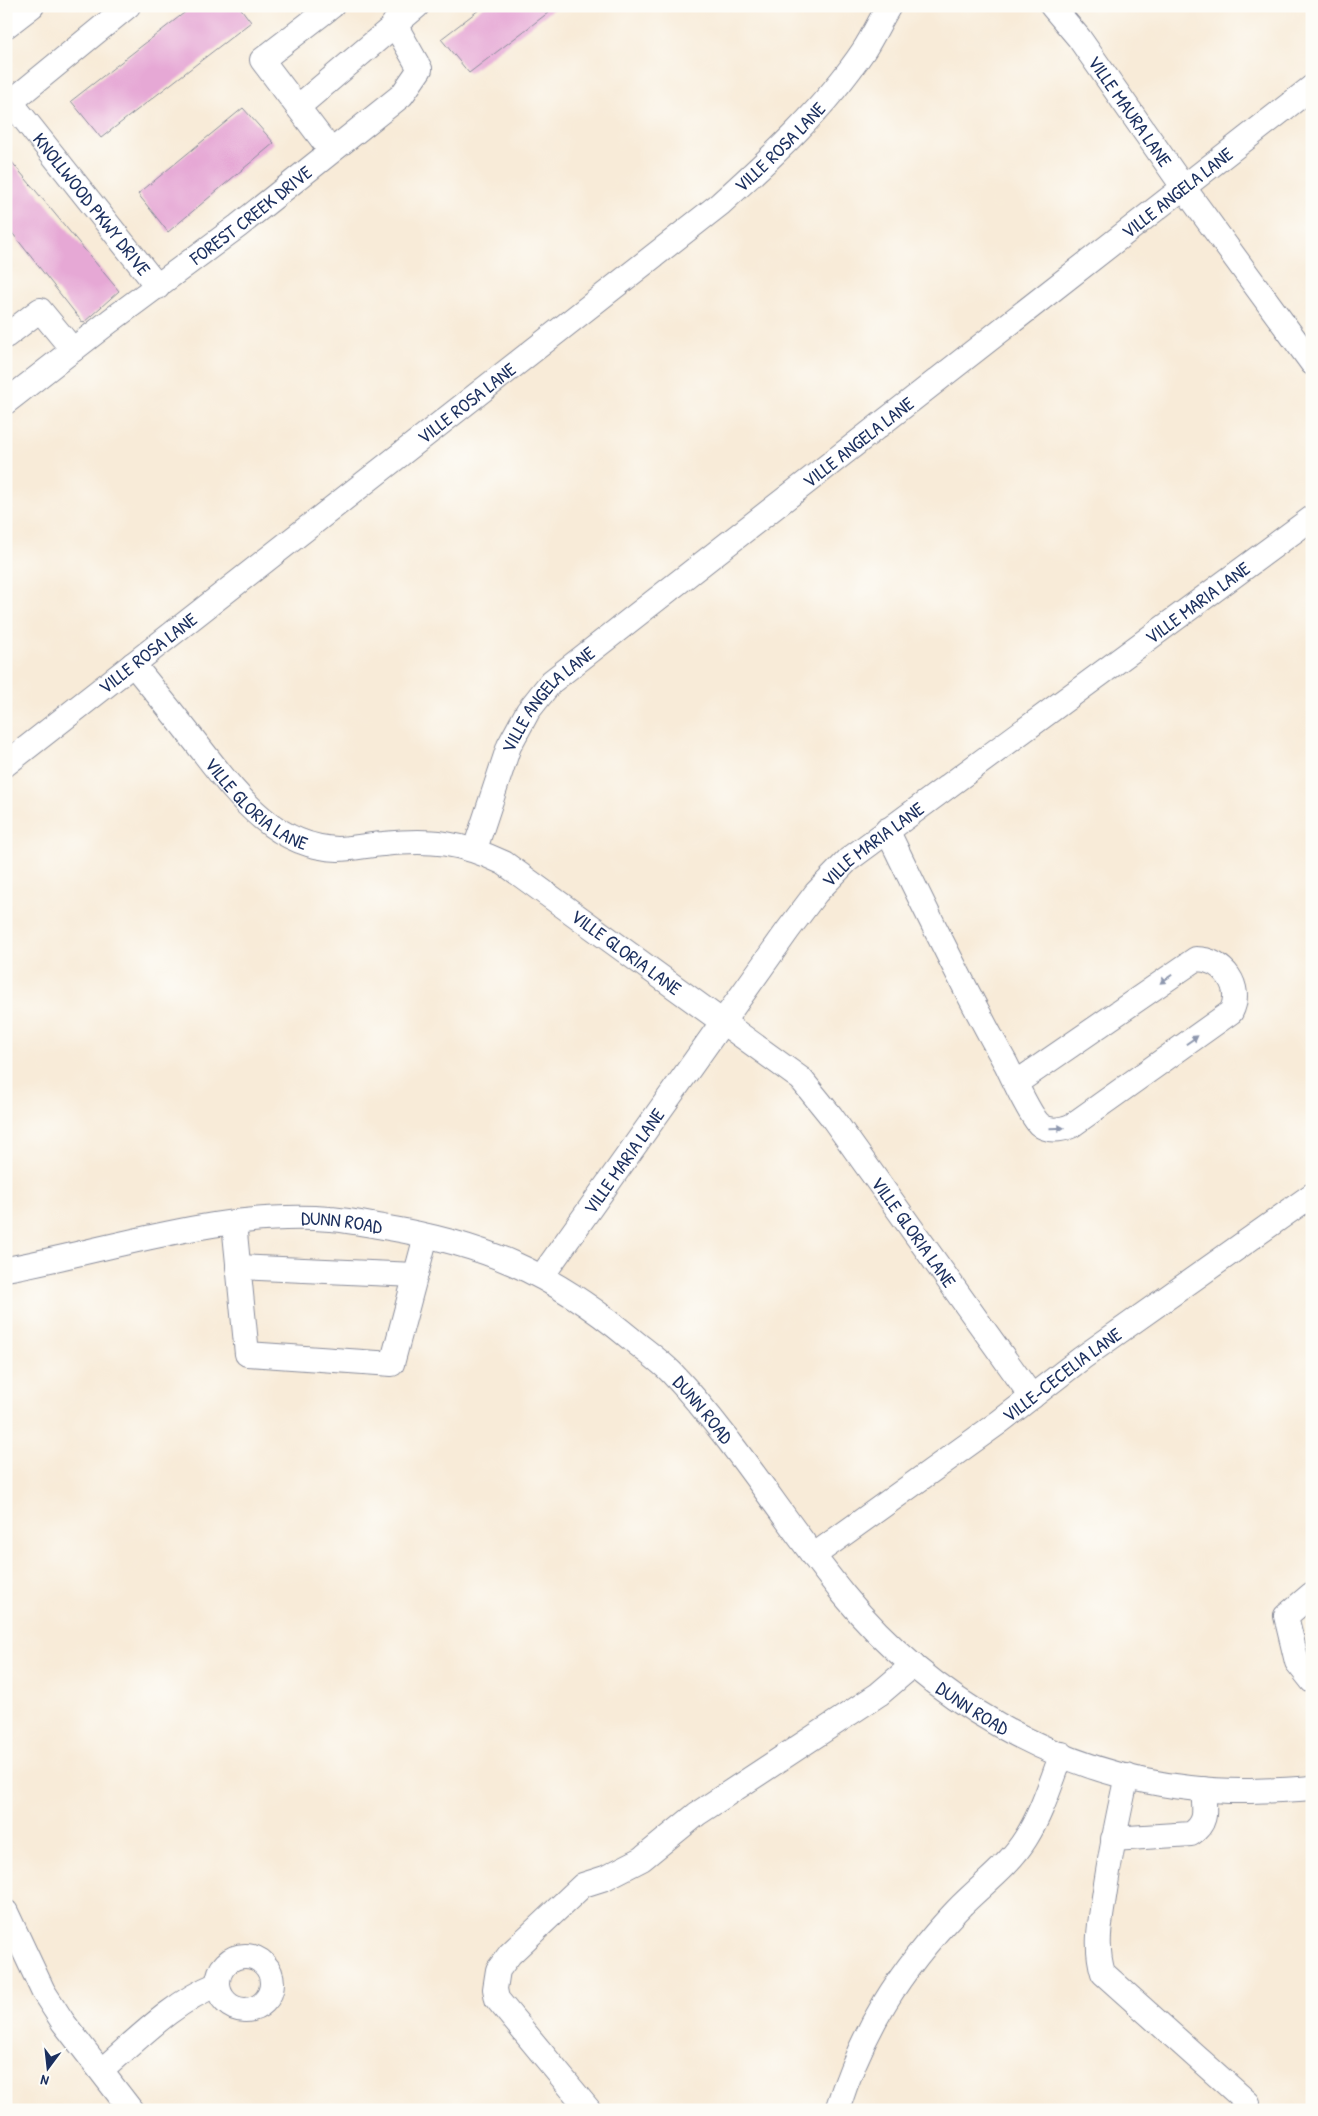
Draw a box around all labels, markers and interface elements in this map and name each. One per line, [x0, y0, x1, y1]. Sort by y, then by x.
street label: VILLE MAURA LANE [1082, 50, 1178, 172]
street label: VILLE ROSA LANE [728, 96, 831, 198]
street label: KNOLLWOOD PKWY DRIVE [27, 127, 157, 281]
street label: VILLE ANGELA LANE [1116, 140, 1239, 244]
street label: FOREST CREEK DRIVE [183, 159, 318, 271]
street label: VILLE ROSA LANE [412, 356, 521, 450]
street label: VILLE ANGELA LANE [797, 390, 920, 494]
street label: VILLE MARIA LANE [1140, 555, 1256, 650]
street label: VILLE ROSA LANE [93, 606, 203, 700]
street label: VILLE ANGELA LANE [495, 639, 600, 756]
street label: VILLE GLORIA LANE [199, 752, 312, 856]
street label: VILLE MARIA LANE [816, 795, 930, 893]
street label: VILLE GLORIA LANE [566, 903, 687, 1001]
one-way arrow [1159, 974, 1173, 984]
one-way arrow [1185, 1035, 1199, 1045]
street label: VILLE MARIA LANE [577, 1102, 671, 1219]
one-way arrow [1050, 1124, 1066, 1132]
street label: VILLE GLORIA LANE [865, 1171, 963, 1293]
street label: DUNN ROAD [301, 1205, 384, 1240]
street label: VILLE-CECELIA LANE [997, 1321, 1127, 1428]
street label: DUNN ROAD [667, 1370, 739, 1449]
street label: DUNN ROAD [931, 1675, 1013, 1741]
north arrow [22, 2044, 72, 2094]
text: N [38, 2071, 51, 2091]

